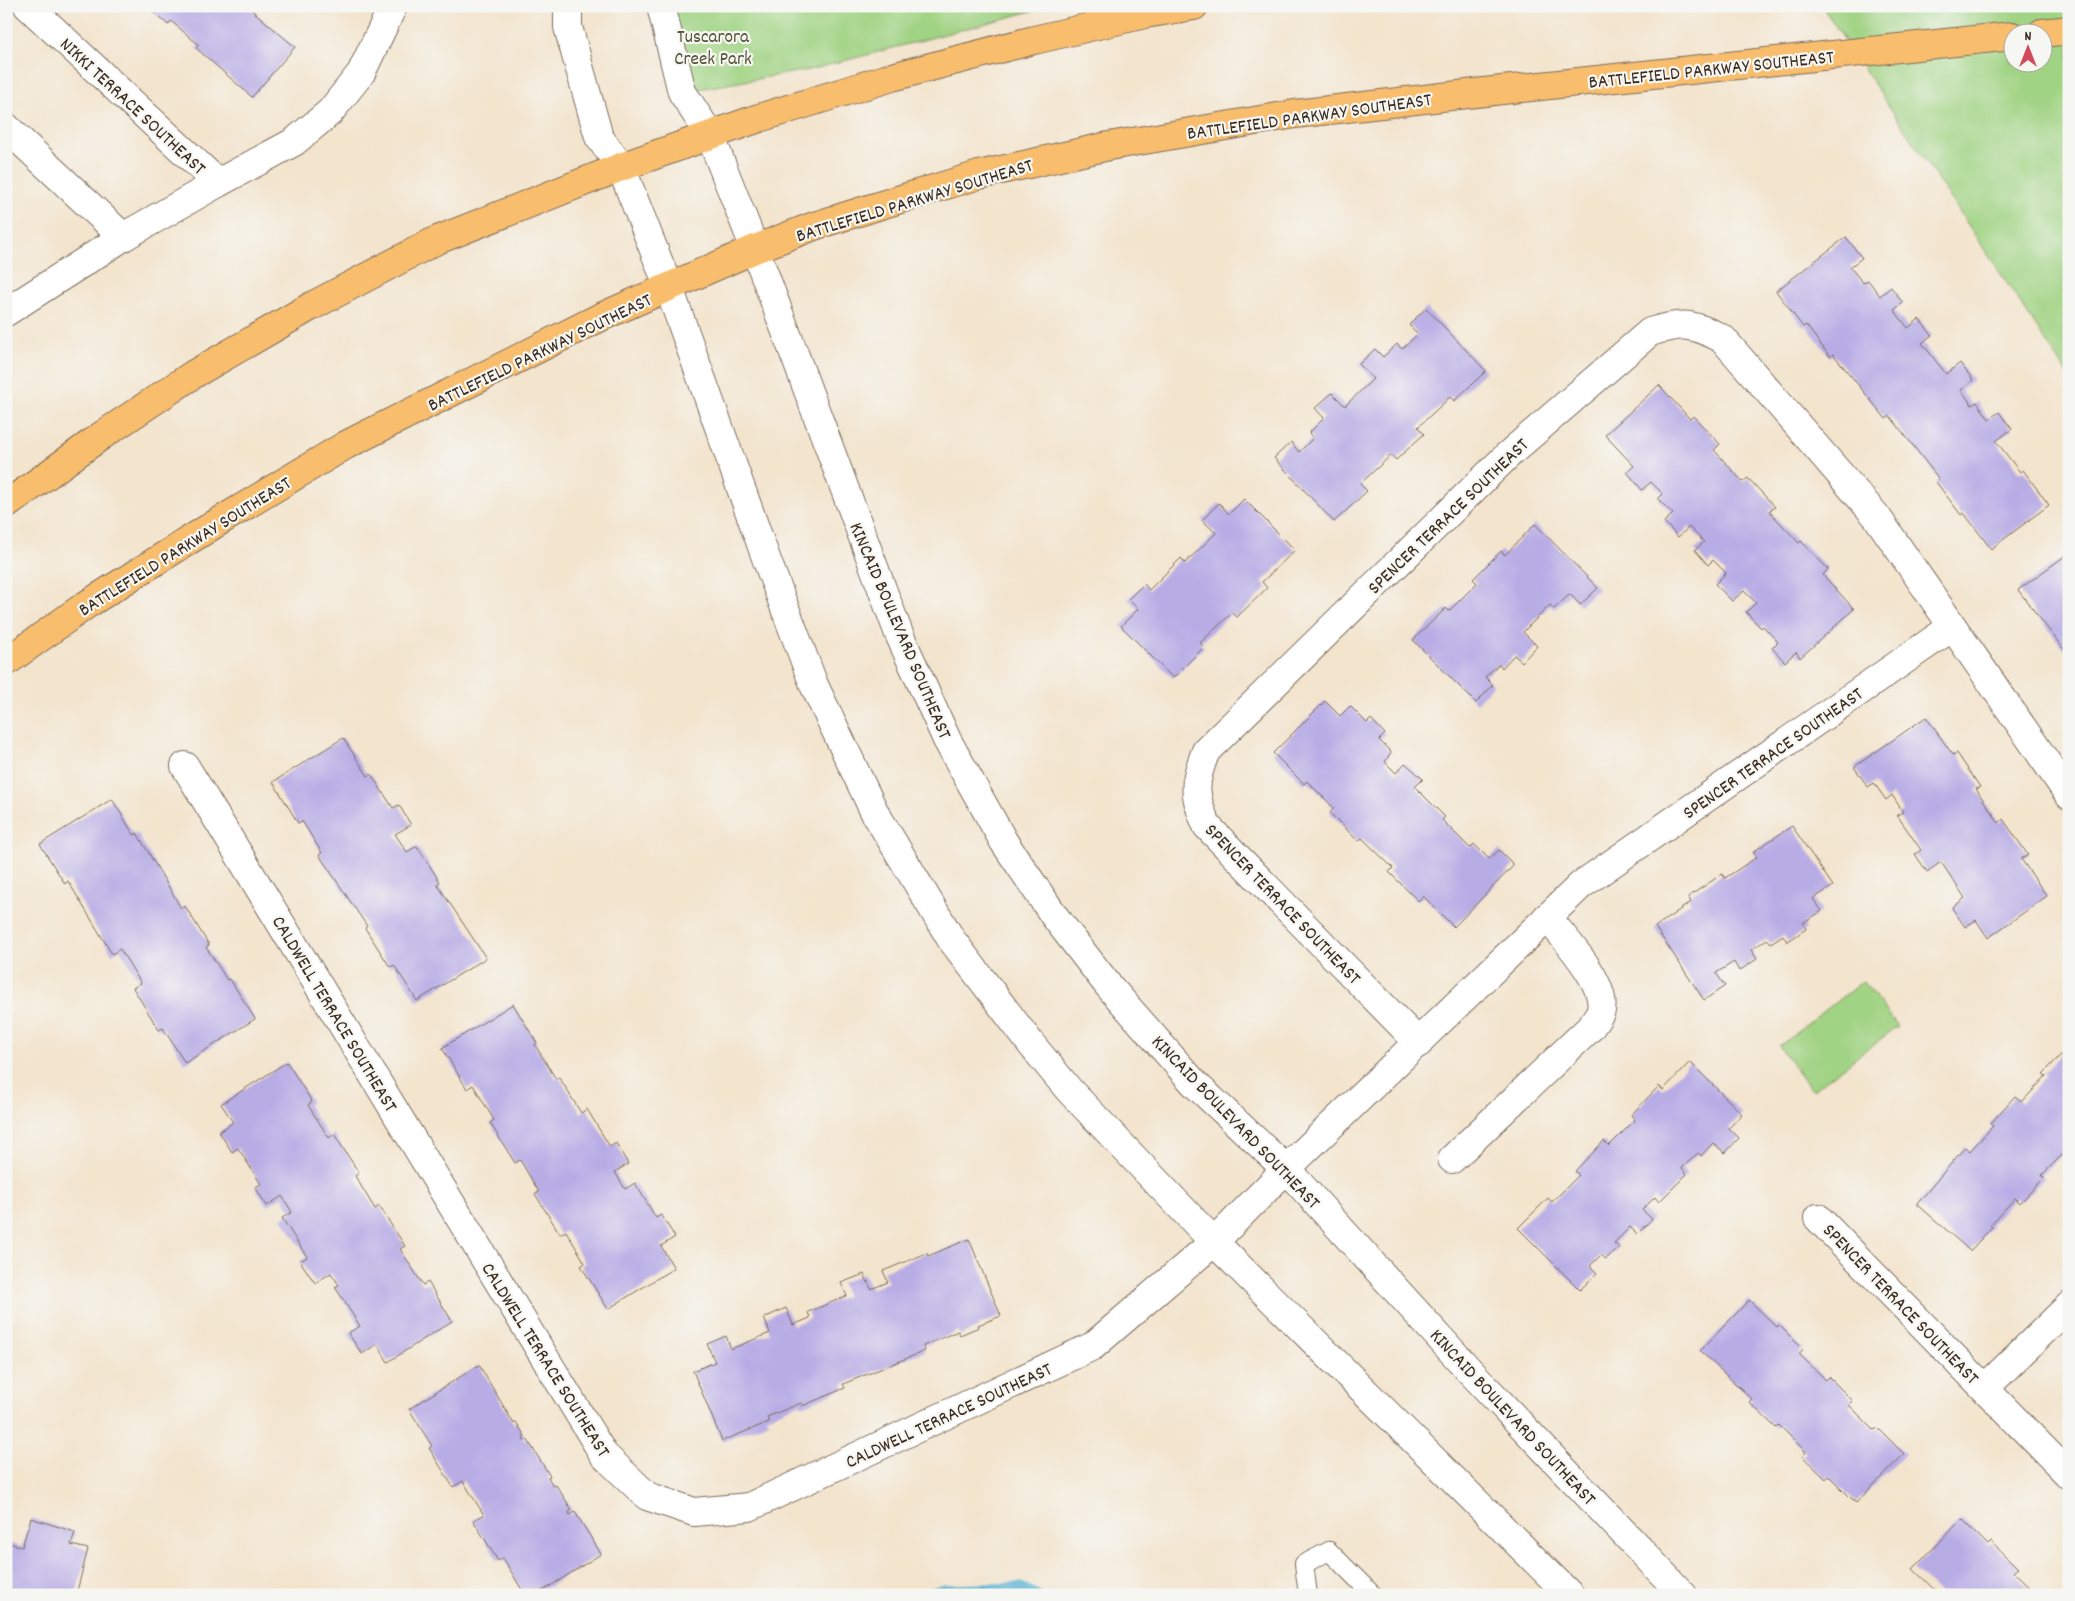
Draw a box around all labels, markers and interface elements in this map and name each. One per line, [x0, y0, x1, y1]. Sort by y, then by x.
north arrow [2002, 22, 2052, 72]
park label: Tuscarora Creek Park [674, 25, 752, 74]
text: N [2025, 27, 2032, 47]
street label: NIKKI TERRACE SOUTHEAST [52, 32, 211, 183]
street label: BATTLEFIELD PARKWAY SOUTHEAST [1587, 45, 1836, 98]
street label: BATTLEFIELD PARKWAY SOUTHEAST [1186, 88, 1434, 149]
street label: BATTLEFIELD PARKWAY SOUTHEAST [793, 153, 1037, 251]
street label: BATTLEFIELD PARKWAY SOUTHEAST [424, 288, 657, 420]
street label: SPENCER TERRACE SOUTHEAST [1363, 433, 1536, 602]
street label: BATTLEFIELD PARKWAY SOUTHEAST [74, 471, 298, 625]
street label: KINCAID BOULEVARD SOUTHEAST [841, 519, 957, 744]
street label: SPENCER TERRACE SOUTHEAST [1678, 682, 1870, 828]
street label: SPENCER TERRACE SOUTHEAST [1197, 819, 1366, 992]
street label: CALDWELL TERRACE SOUTHEAST [263, 911, 403, 1119]
street label: KINCAID BOULEVARD SOUTHEAST [1144, 1030, 1325, 1217]
street label: SPENCER TERRACE SOUTHEAST [1815, 1219, 1984, 1392]
street label: CALDWELL TERRACE SOUTHEAST [473, 1258, 615, 1464]
street label: KINCAID BOULEVARD SOUTHEAST [1422, 1324, 1601, 1513]
street label: CALDWELL TERRACE SOUTHEAST [842, 1357, 1057, 1477]

